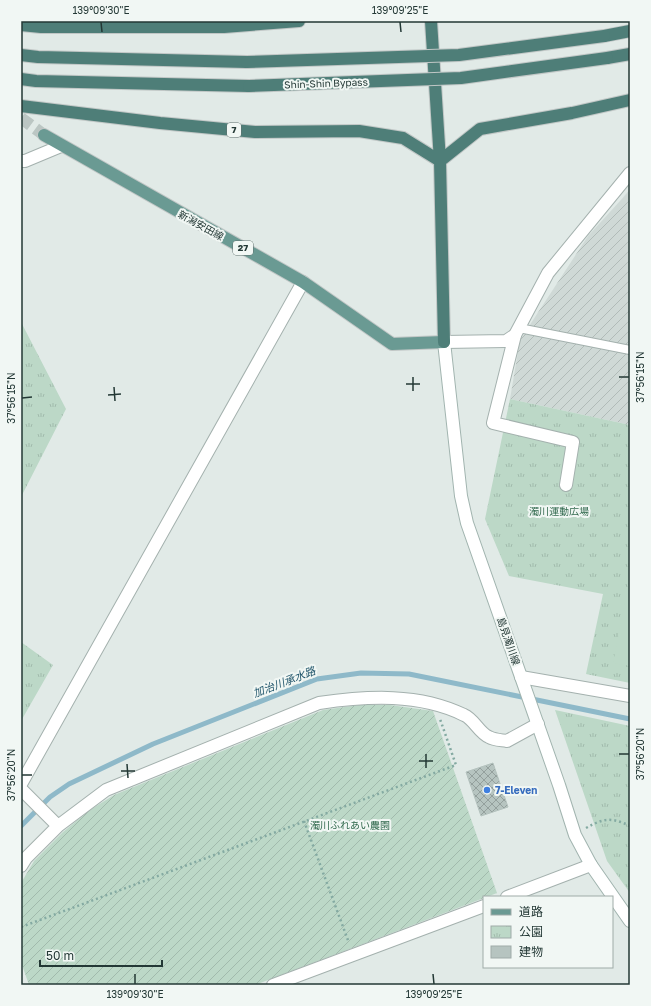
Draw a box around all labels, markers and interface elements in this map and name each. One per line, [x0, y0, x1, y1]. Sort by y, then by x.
text: 139°09'30"E [72, 4, 130, 16]
text: 139°09'25"E [372, 4, 428, 16]
street label: Shin-Shin Bypass [284, 76, 368, 90]
road number: 7 [227, 123, 241, 137]
street label: 新潟安田線 [176, 208, 226, 242]
road number: 27 [233, 241, 253, 255]
text: 37°56'15"N [634, 351, 646, 403]
text: 37°56'15"N [5, 372, 17, 424]
park label: 濁川運動広場 [529, 505, 589, 517]
street label: 島見濁川線 [495, 615, 523, 667]
water label: 加治川承水路 [251, 663, 318, 699]
text: 37°56'20"N [634, 728, 646, 780]
text: 37°56'20"N [5, 749, 17, 801]
place label: 7-Eleven [495, 784, 537, 796]
marker: 7-Eleven [482, 785, 492, 795]
park label: 濁川ふれあい農園 [310, 819, 390, 831]
legend [483, 896, 613, 968]
text: 道路 [519, 904, 543, 919]
text: 公園 [519, 924, 543, 939]
scale bar [40, 942, 162, 968]
text: 建物 [519, 944, 543, 959]
text: 50 m [46, 948, 74, 963]
text: 139°09'30"E [106, 988, 164, 1000]
text: 139°09'25"E [406, 988, 462, 1000]

